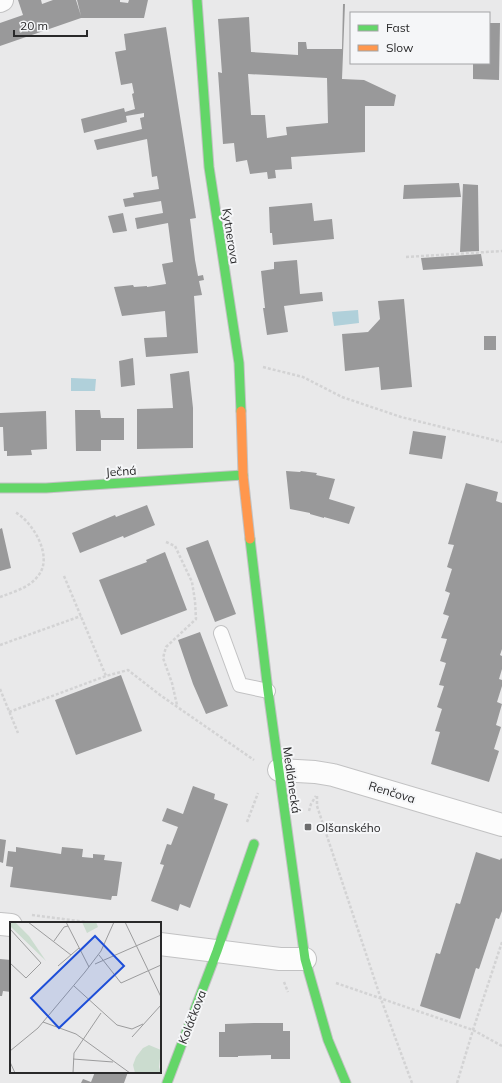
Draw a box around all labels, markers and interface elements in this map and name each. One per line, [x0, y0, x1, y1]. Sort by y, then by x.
scale bar [14, 12, 87, 38]
legend [350, 12, 490, 64]
text: 20 m [20, 18, 48, 33]
text: Fast [386, 20, 410, 35]
text: Slow [386, 40, 414, 55]
street label: Kytnerova [219, 207, 243, 265]
street label: Ječná [105, 462, 137, 480]
street label: Medlánecká [280, 746, 304, 814]
street label: Renčova [367, 778, 417, 806]
place label: Olšanského [316, 820, 381, 835]
marker: Olšanského [303, 822, 313, 832]
inset map [10, 922, 161, 1073]
street label: Koláčkova [175, 988, 209, 1046]

